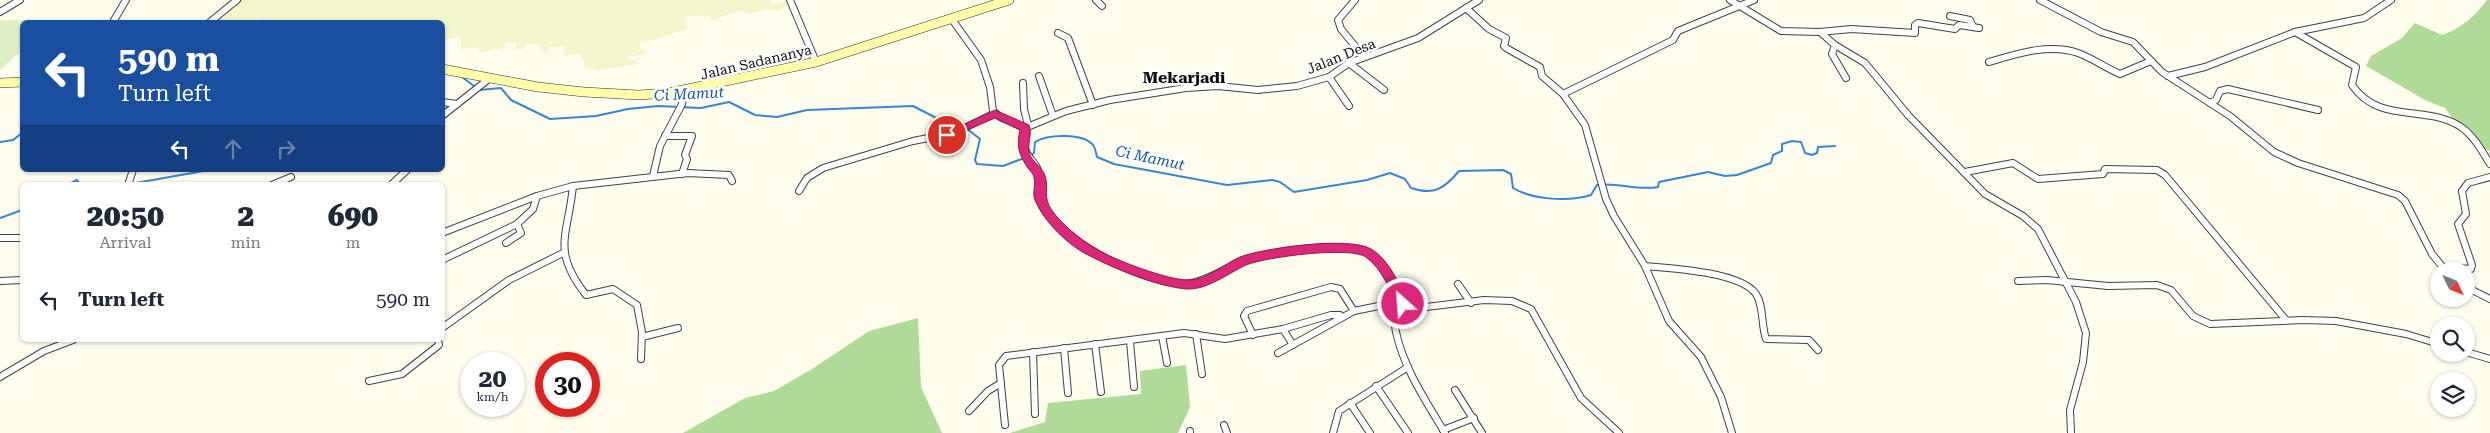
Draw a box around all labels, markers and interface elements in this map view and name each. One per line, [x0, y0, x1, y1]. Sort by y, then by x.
street label: Jalan Desa [1304, 35, 1378, 77]
text: 590 m [118, 39, 219, 80]
icon: left [35, 40, 100, 105]
street label: Jalan Sadananya [699, 41, 814, 83]
district label: Mekarjadi [1143, 68, 1226, 87]
text: Turn left [118, 81, 211, 106]
water label: Ci Mamut [653, 83, 725, 105]
pin [926, 114, 968, 156]
icon: arrive [933, 121, 961, 149]
icon: left [166, 135, 194, 163]
icon: ahead [219, 135, 247, 163]
icon: right [272, 135, 300, 163]
water label: Ci Mamut [1114, 142, 1187, 174]
text: 20:50 [87, 198, 164, 233]
text: 2 [237, 198, 254, 233]
text: 690 [328, 198, 378, 233]
text: Arrival [99, 233, 151, 252]
text: min [231, 233, 261, 252]
text: m [346, 233, 360, 252]
north arrow [2430, 262, 2475, 308]
map controls [2430, 262, 2475, 417]
position arrow [1376, 277, 1428, 329]
icon: left [35, 286, 63, 314]
text: Turn left [78, 288, 164, 311]
text: 590 m [376, 288, 430, 311]
button: search [2430, 317, 2475, 362]
speed limit sign: 30 [535, 352, 600, 417]
text: 20 [478, 364, 507, 393]
button: layers [2430, 372, 2475, 417]
text: km/h [476, 390, 509, 404]

